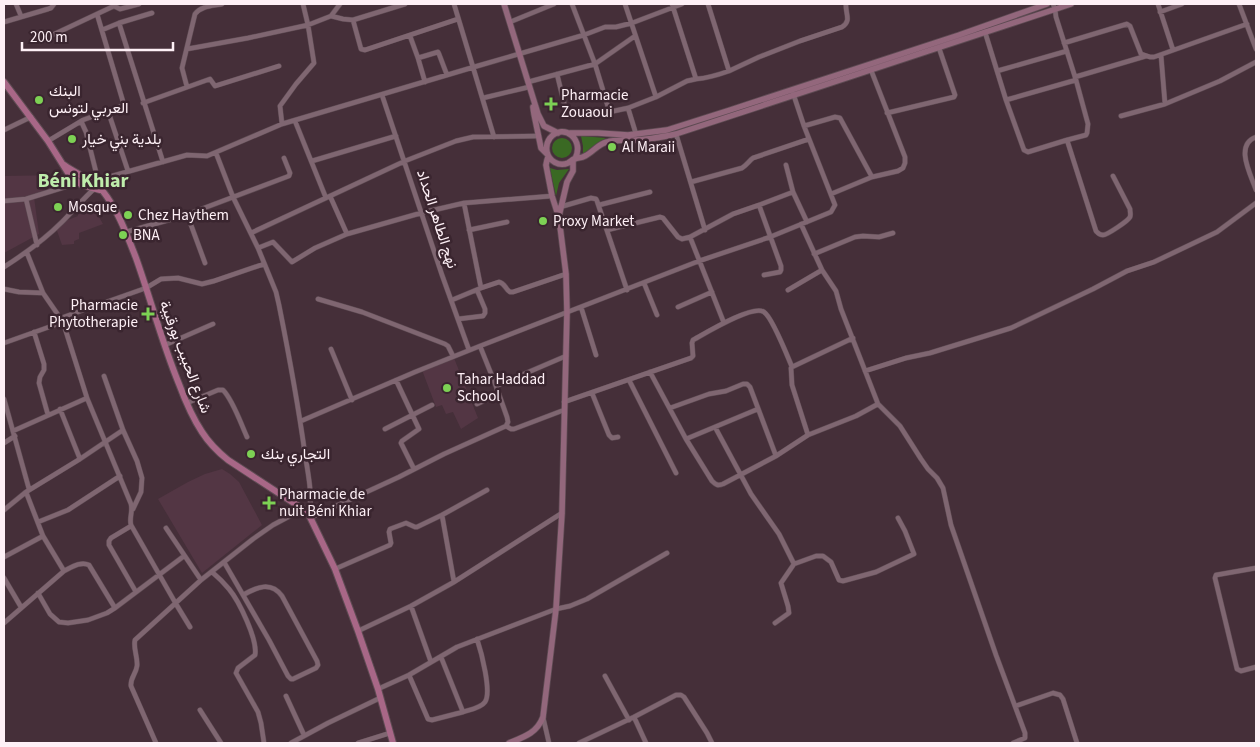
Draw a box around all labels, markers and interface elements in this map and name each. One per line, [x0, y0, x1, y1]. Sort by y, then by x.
scale bar [22, 20, 174, 52]
text: 200 m [30, 27, 68, 48]
place label: البنك العربي لتونس [49, 81, 129, 121]
place label: Pharmacie Zouaoui [561, 85, 628, 123]
marker: البنك العربي لتونس [33, 94, 45, 106]
marker: Pharmacie Zouaoui [545, 98, 557, 110]
place label: بلدية بني خيار [81, 129, 161, 152]
marker: بلدية بني خيار [66, 133, 78, 145]
place label: Al Maraii [622, 137, 675, 158]
marker: Al Maraii [606, 141, 618, 153]
district label: Béni Khiar [37, 167, 129, 195]
street label: نهج الطاهر الحداد [411, 167, 463, 271]
place label: Mosque [68, 197, 117, 218]
marker: Mosque [52, 201, 64, 213]
place label: Chez Haythem [138, 205, 229, 226]
marker: Chez Haythem [122, 209, 134, 221]
place label: Proxy Market [553, 211, 634, 232]
marker: Proxy Market [537, 215, 549, 227]
place label: BNA [133, 225, 161, 246]
marker: BNA [117, 229, 129, 241]
place label: Pharmacie Phytotherapie [49, 295, 138, 333]
street label: شارع الحبيب بورقيبة [154, 298, 216, 417]
marker: Pharmacie Phytotherapie [142, 308, 154, 320]
place label: Tahar Haddad School [457, 369, 545, 407]
marker: Tahar Haddad School [441, 382, 453, 394]
place label: التجاري بنك [261, 444, 330, 467]
marker: التجاري بنك [245, 448, 257, 460]
place label: Pharmacie de nuit Béni Khiar [279, 484, 372, 522]
marker: Pharmacie de nuit Béni Khiar [263, 497, 275, 509]

